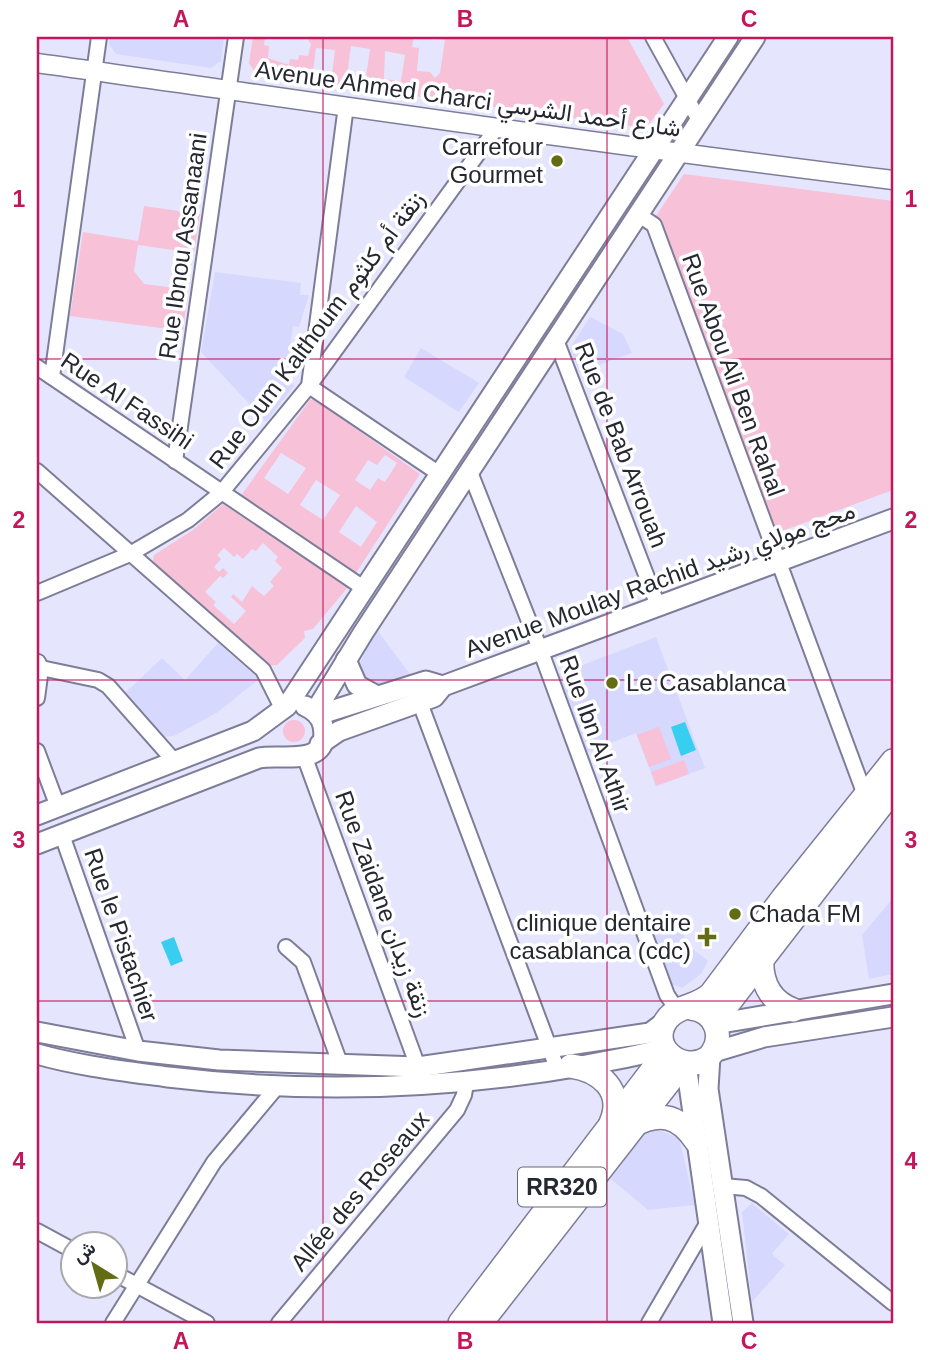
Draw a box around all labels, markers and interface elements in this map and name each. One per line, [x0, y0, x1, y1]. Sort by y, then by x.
text: A [173, 6, 189, 32]
text: B [457, 6, 473, 32]
text: C [741, 6, 757, 32]
street label: Avenue Ahmed Charci شارع أحمد الشرسي [253, 55, 683, 148]
street label: Rue Ibnou Assanaani [153, 131, 212, 361]
place label: Carrefour Gourmet [442, 133, 543, 188]
marker: Carrefour Gourmet [549, 153, 565, 169]
text: 1 [13, 186, 26, 212]
street label: Rue Oum Kalthoum زنقة أم كلثوم [203, 186, 432, 475]
text: 1 [905, 186, 918, 212]
street label: Rue Abou Ali Ben Rahal [677, 250, 790, 500]
street label: Rue de Bab Arrouah [570, 338, 673, 551]
street label: Rue Al Fassihi [56, 347, 198, 455]
street label: Avenue Moulay Rachid محج مولاي رشيد [461, 496, 860, 668]
text: 2 [13, 507, 25, 533]
text: 2 [905, 507, 917, 533]
street label: Rue Ibn Al Athir [554, 651, 636, 816]
place label: Le Casablanca [626, 669, 787, 696]
marker: Le Casablanca [604, 675, 620, 691]
street label: Rue Zaidane زنقة زيدان [328, 787, 437, 1021]
text: 3 [13, 827, 25, 853]
text: 3 [905, 827, 917, 853]
street label: Rue le Pistachier [79, 845, 164, 1025]
place label: Chada FM [749, 900, 861, 927]
marker: Chada FM [727, 906, 743, 922]
place label: clinique dentaire casablanca (cdc) [510, 909, 691, 964]
marker: clinique dentaire casablanca (cdc) [697, 927, 717, 947]
street label: Allée des Roseaux [285, 1105, 434, 1276]
text: 4 [13, 1148, 26, 1174]
text: 4 [905, 1148, 918, 1174]
road number: RR320 [518, 1168, 606, 1206]
north arrow [60, 1230, 130, 1300]
text: ش [69, 1236, 100, 1268]
text: A [173, 1328, 189, 1354]
text: B [457, 1328, 473, 1354]
text: C [741, 1328, 757, 1354]

